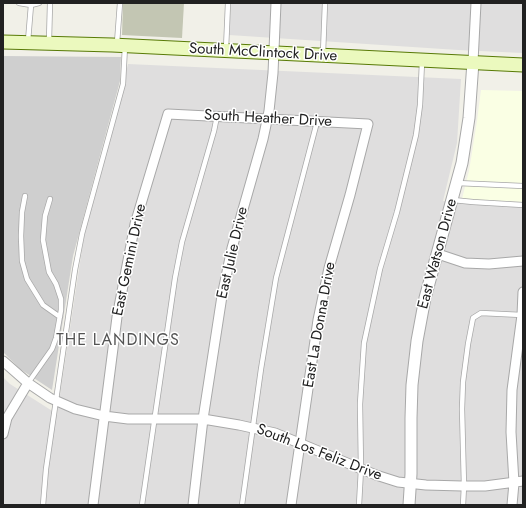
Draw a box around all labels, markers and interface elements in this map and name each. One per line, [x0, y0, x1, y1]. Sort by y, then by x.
street label: South McClintock Drive [188, 40, 338, 66]
street label: South Heather Drive [204, 107, 332, 131]
street label: East Watson Drive [415, 197, 461, 311]
street label: East Gemini Drive [109, 202, 151, 318]
street label: East Julie Drive [214, 205, 252, 301]
street label: East La Donna Drive [300, 261, 340, 389]
district label: THE LANDINGS [56, 331, 180, 351]
street label: South Los Feliz Drive [254, 421, 384, 485]

